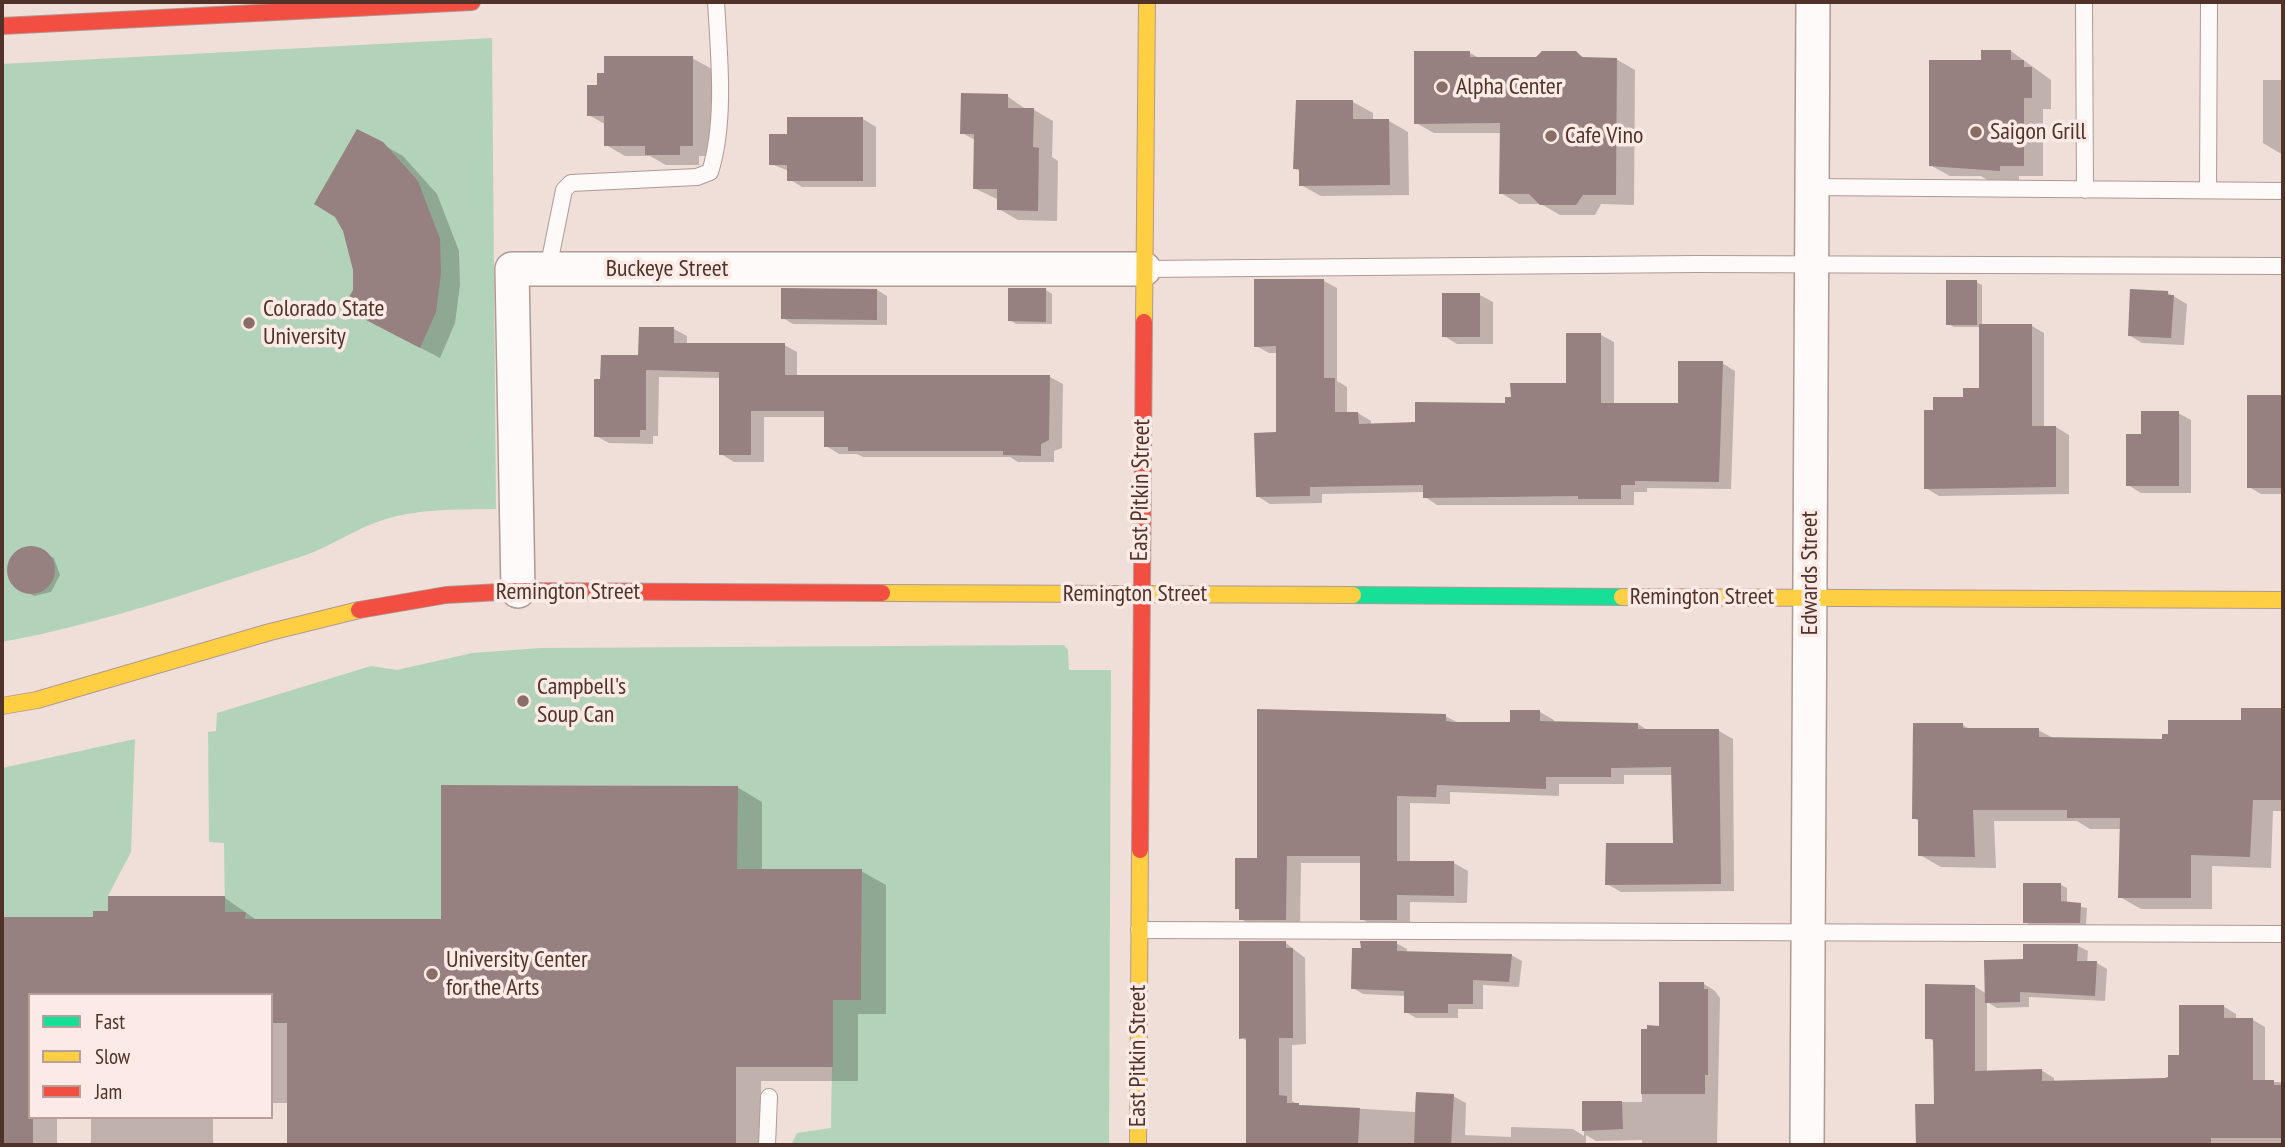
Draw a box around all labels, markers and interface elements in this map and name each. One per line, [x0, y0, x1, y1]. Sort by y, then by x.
place label: Alpha Center [1456, 73, 1562, 101]
marker: Alpha Center [1434, 79, 1450, 95]
place label: Saigon Grill [1990, 118, 2086, 146]
place label: Cafe Vino [1565, 122, 1643, 150]
marker: Saigon Grill [1968, 124, 1984, 140]
marker: Cafe Vino [1543, 128, 1559, 144]
street label: Buckeye Street [606, 255, 728, 283]
place label: Colorado State University [263, 295, 384, 351]
marker: Colorado State University [241, 315, 257, 331]
street label: East Pitkin Street [1125, 419, 1157, 561]
street label: Edwards Street [1796, 511, 1824, 635]
street label: Remington Street [496, 578, 640, 606]
street label: Remington Street [1063, 580, 1207, 608]
street label: Remington Street [1630, 583, 1774, 611]
place label: Campbell's Soup Can [537, 673, 626, 729]
marker: Campbell's Soup Can [515, 693, 531, 709]
place label: University Center for the Arts [446, 946, 588, 1002]
marker: University Center for the Arts [424, 966, 440, 982]
street label: East Pitkin Street [1124, 985, 1152, 1127]
legend [28, 993, 273, 1119]
text: Fast [95, 1008, 125, 1035]
text: Slow [95, 1043, 130, 1070]
text: Jam [95, 1078, 122, 1105]

